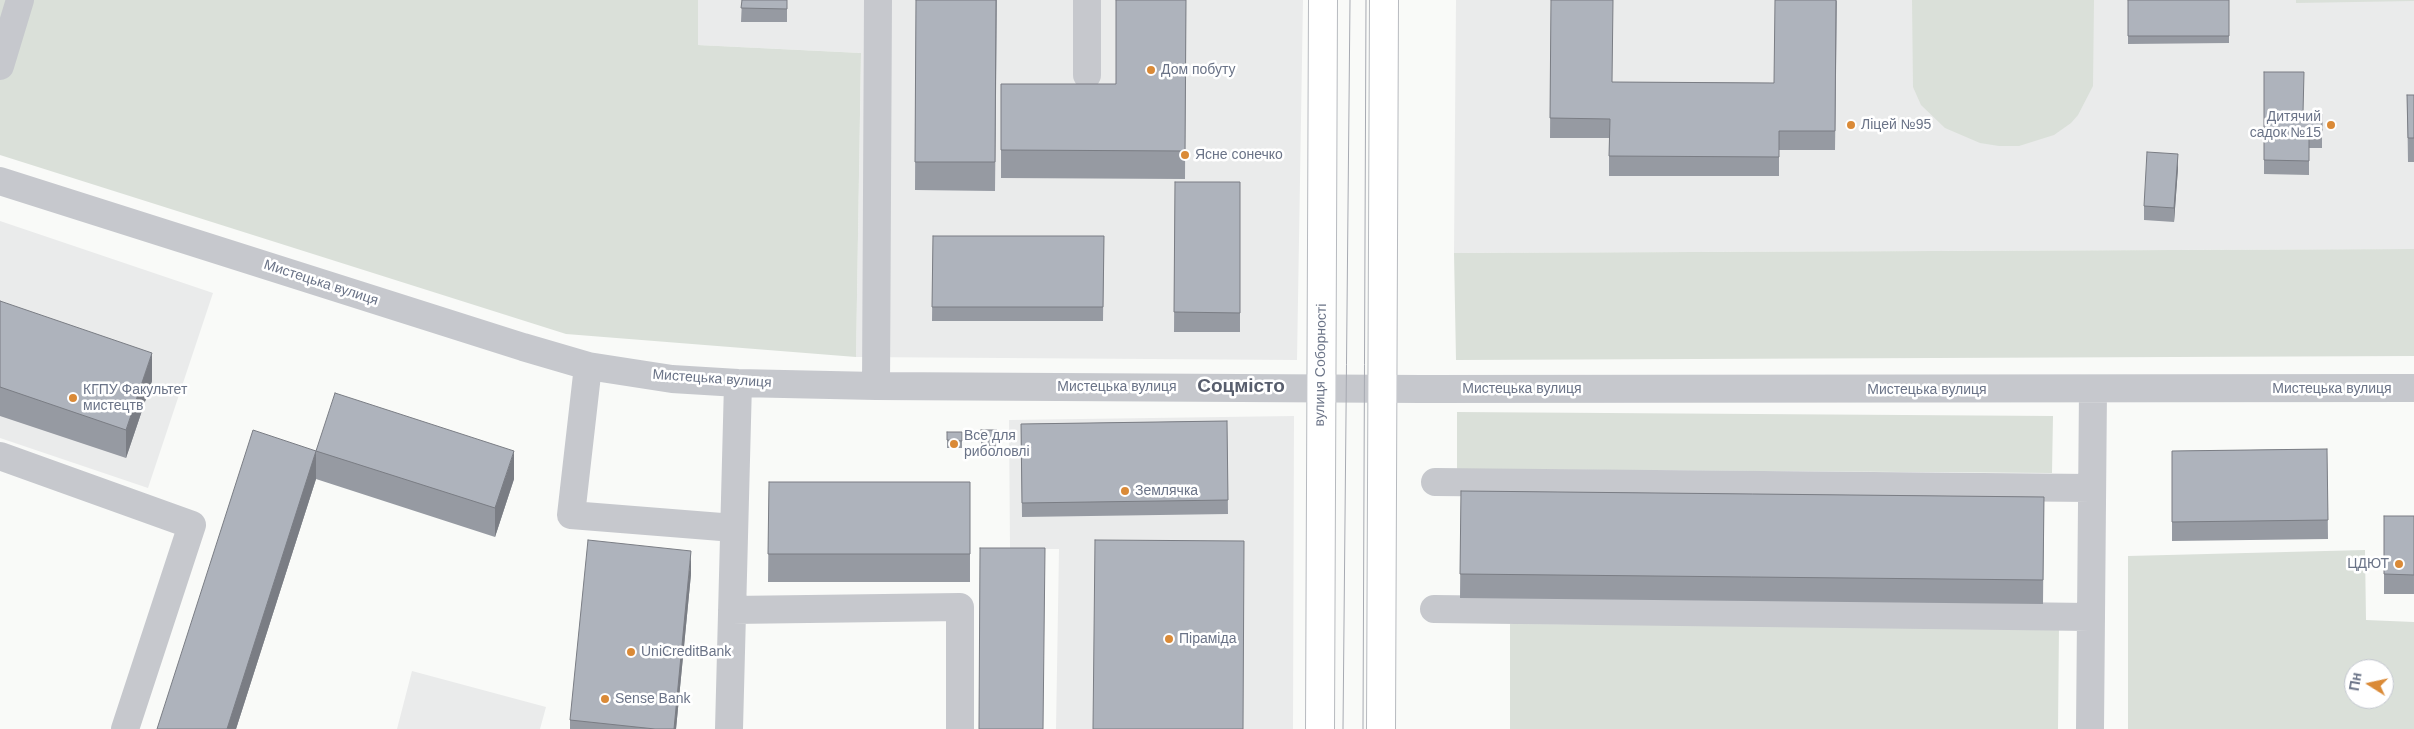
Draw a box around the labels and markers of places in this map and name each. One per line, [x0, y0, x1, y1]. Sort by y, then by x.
place label: Дом побуту [1161, 62, 1236, 78]
marker: Дом побуту [1145, 64, 1157, 76]
place label: Дитячий садок №15 [2250, 109, 2321, 142]
place label: Ліцей №95 [1861, 117, 1931, 133]
marker: Ліцей №95 [1845, 119, 1857, 131]
marker: Дитячий садок №15 [2325, 119, 2337, 131]
place label: Ясне сонечко [1195, 147, 1283, 163]
marker: Ясне сонечко [1179, 149, 1191, 161]
place label: КГПУ Факультет мистецтв [83, 382, 187, 414]
marker: КГПУ Факультет мистецтв [67, 392, 79, 404]
place label: Все для риболовлі [964, 428, 1030, 461]
marker: Все для риболовлі [948, 438, 960, 450]
place label: Землячка [1135, 483, 1198, 499]
marker: Землячка [1119, 485, 1131, 497]
place label: ЦДЮТ [2347, 556, 2389, 572]
marker: ЦДЮТ [2393, 558, 2405, 570]
place label: Піраміда [1179, 631, 1236, 647]
marker: Піраміда [1163, 633, 1175, 645]
place label: UniCreditBank [641, 644, 731, 660]
marker: UniCreditBank [625, 646, 637, 658]
place label: Sense Bank [615, 691, 690, 707]
marker: Sense Bank [599, 693, 611, 705]

